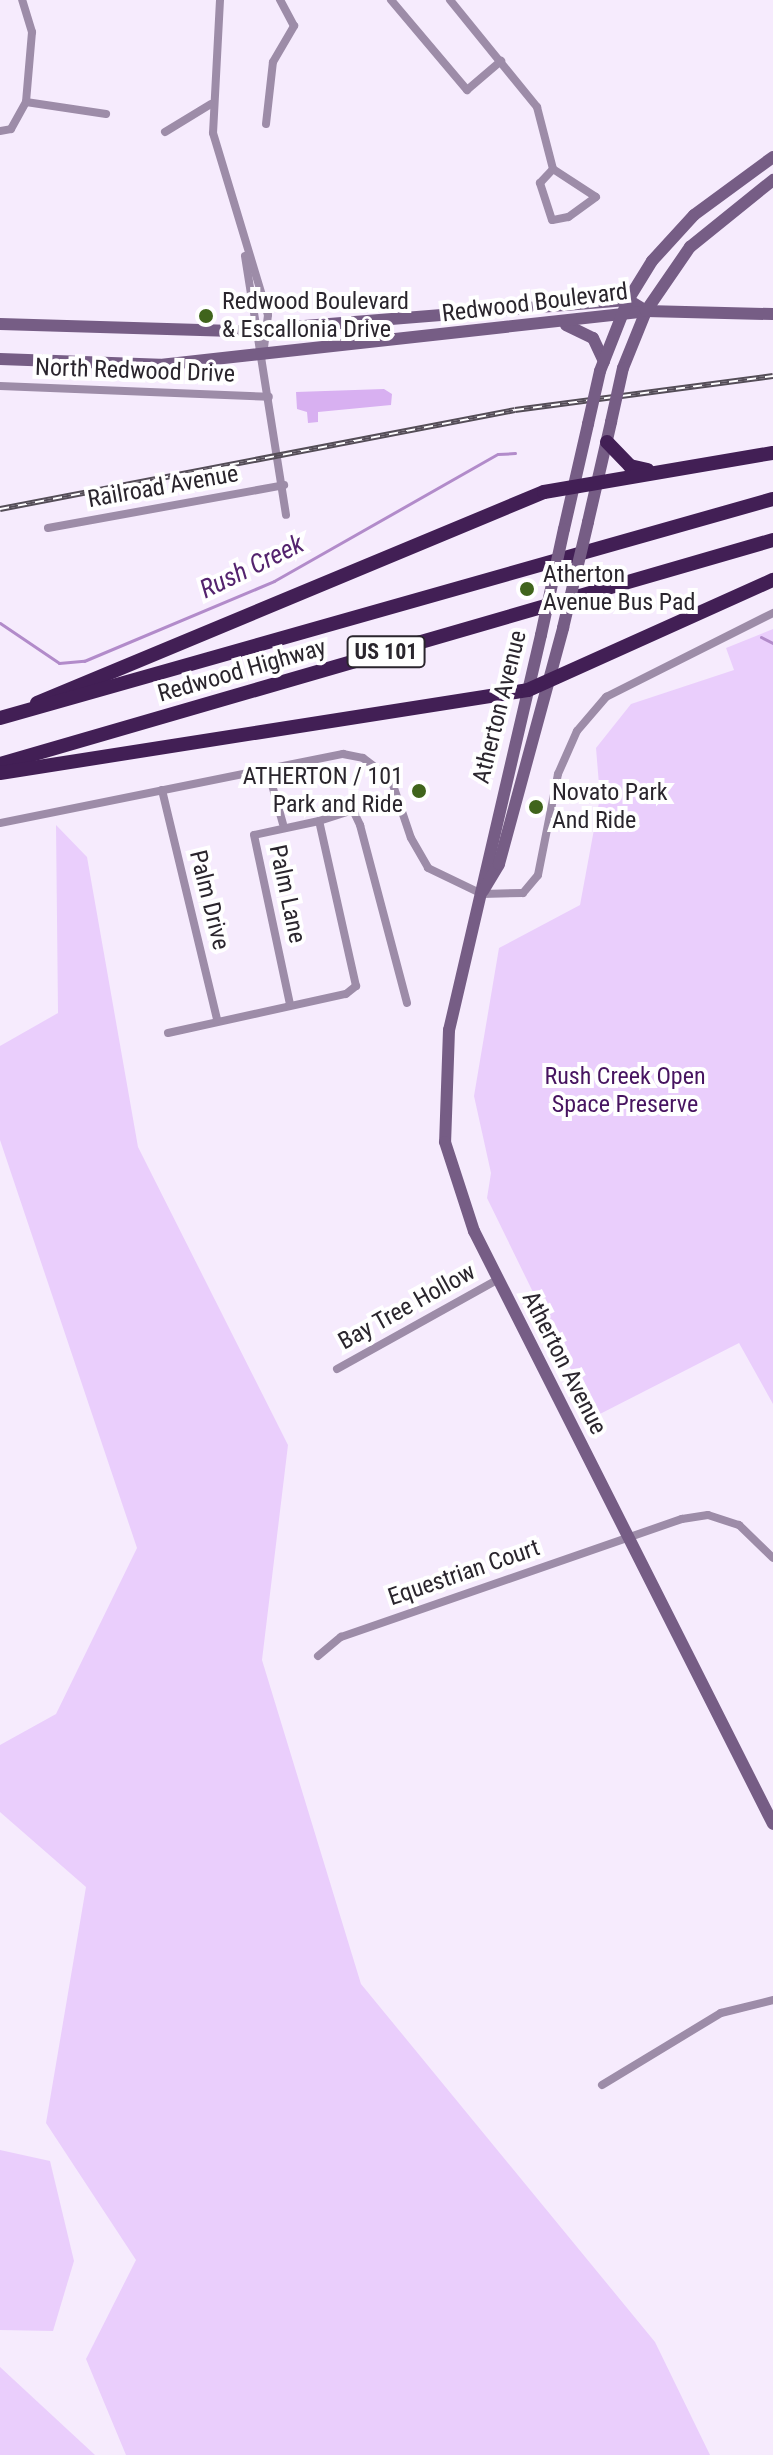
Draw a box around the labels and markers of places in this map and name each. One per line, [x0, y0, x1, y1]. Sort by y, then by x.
place label: Redwood Boulevard & Escallonia Drive [222, 288, 409, 344]
marker: Redwood Boulevard & Escallonia Drive [197, 307, 215, 325]
place label: Atherton Avenue Bus Pad [543, 561, 695, 617]
marker: Atherton Avenue Bus Pad [518, 580, 536, 598]
place label: ATHERTON / 101 Park and Ride [243, 763, 403, 819]
place label: Novato Park And Ride [552, 779, 668, 835]
marker: ATHERTON / 101 Park and Ride [410, 782, 428, 800]
marker: Novato Park And Ride [527, 798, 545, 816]

